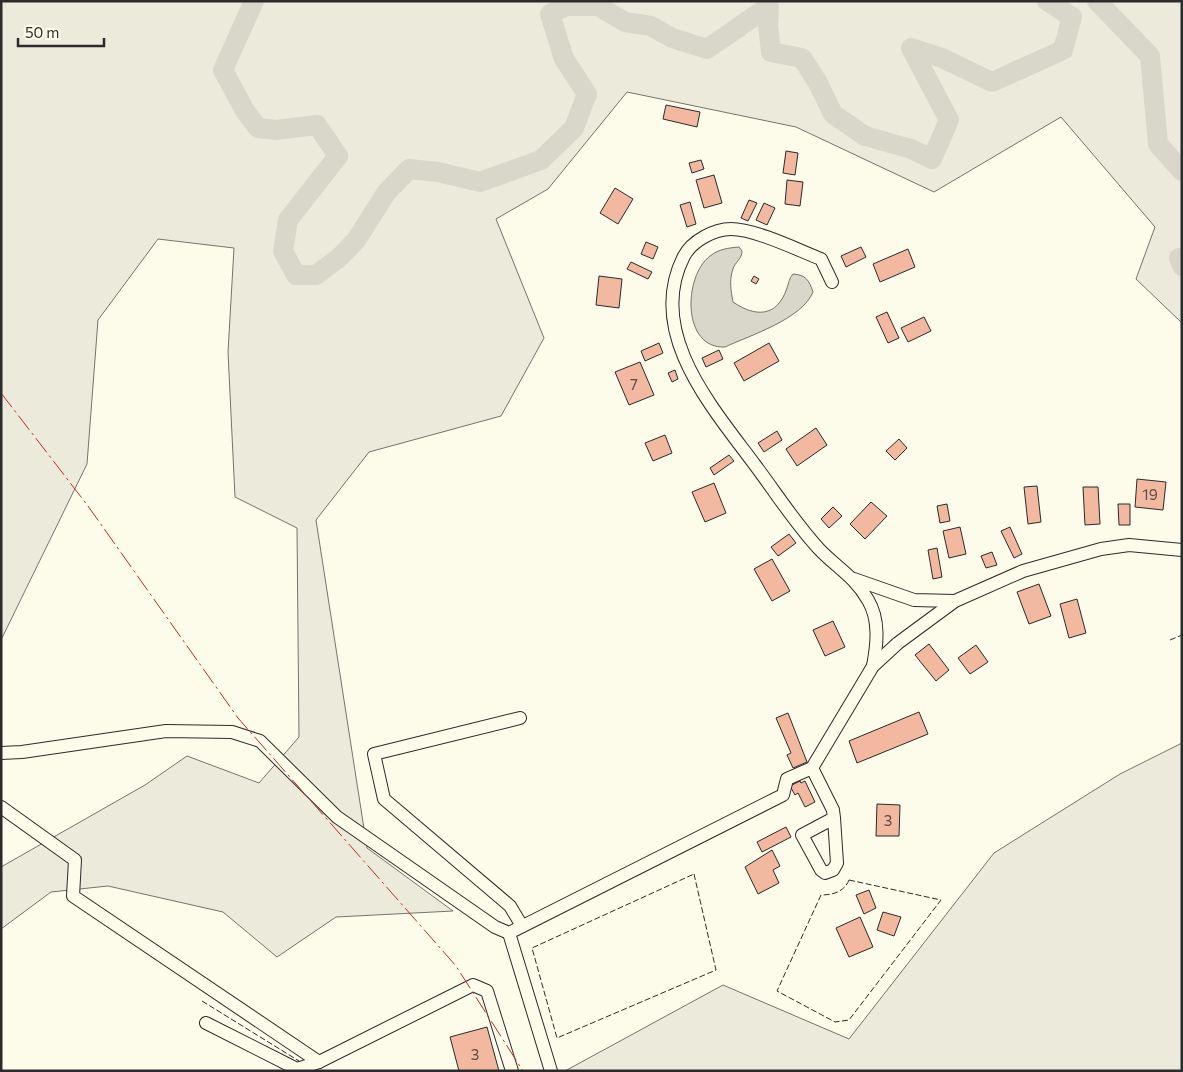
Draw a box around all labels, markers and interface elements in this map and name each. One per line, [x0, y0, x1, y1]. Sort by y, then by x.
scale bar [18, 15, 104, 47]
text: 50 m [25, 23, 59, 41]
house number: 7 [630, 375, 638, 393]
house number: 19 [1142, 485, 1158, 503]
house number: 3 [884, 811, 892, 829]
house number: 3 [471, 1045, 479, 1063]

